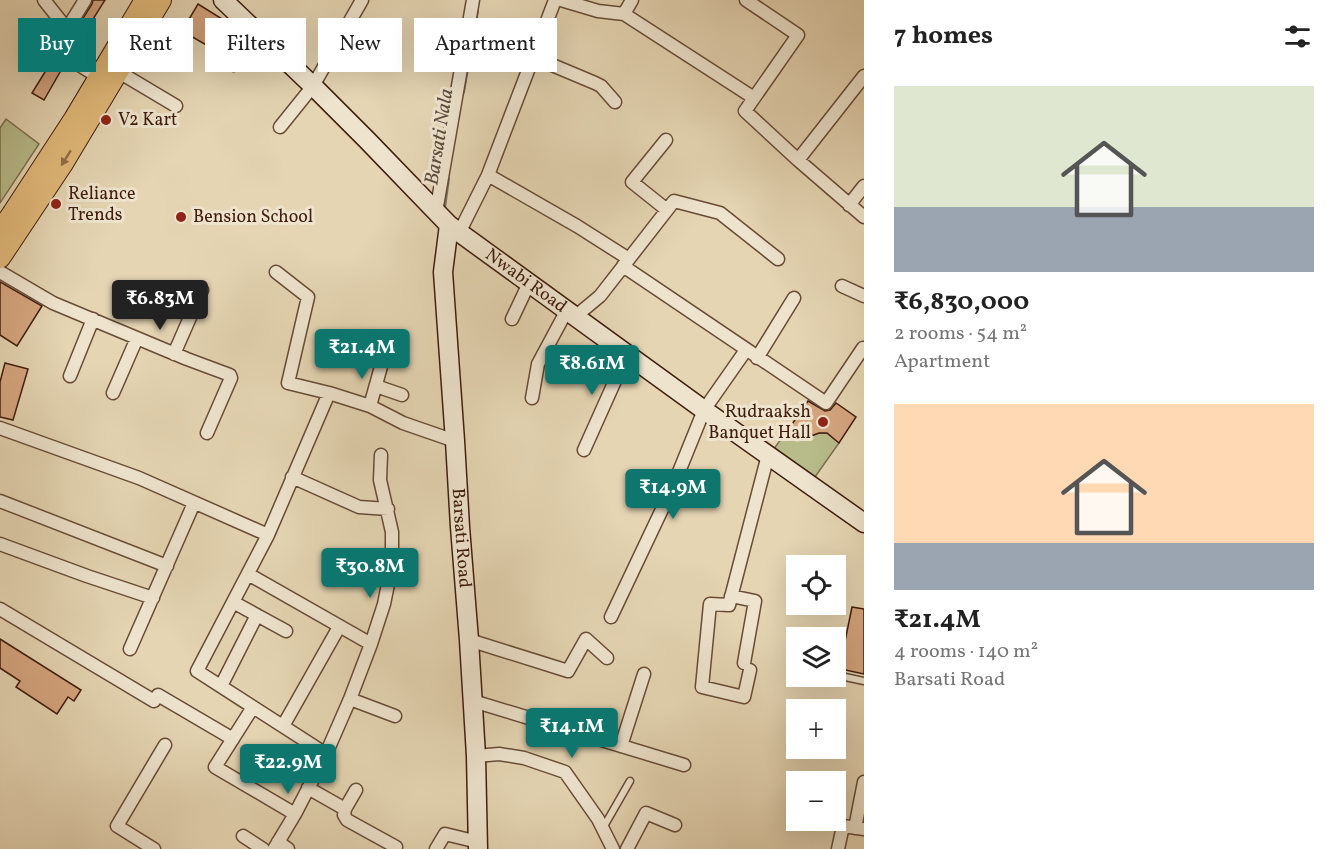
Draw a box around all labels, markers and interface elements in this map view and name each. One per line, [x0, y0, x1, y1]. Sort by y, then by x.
chip: Buy [18, 18, 96, 72]
chip: Rent [108, 18, 193, 72]
chip: Filters [205, 18, 306, 72]
chip: New [318, 18, 402, 72]
chip: Apartment [414, 18, 557, 72]
text: 7 homes [894, 18, 993, 54]
icon: filters [1281, 20, 1314, 53]
water label: Barsati Nala [419, 87, 461, 187]
place label: V2 Kart [118, 108, 177, 133]
marker: V2 Kart [99, 113, 113, 127]
icon: home [1050, 125, 1158, 233]
one-way arrow [61, 150, 72, 167]
place label: Reliance Trends [68, 182, 136, 228]
marker: Reliance Trends [49, 197, 63, 211]
place label: Bension School [193, 205, 313, 230]
marker: Bension School [174, 210, 188, 224]
street label: Nwabi Road [480, 243, 572, 319]
pin: ₹6.83M [111, 280, 209, 331]
text: ₹6,830,000 [894, 284, 1029, 320]
text: ₹6.83M [126, 285, 194, 313]
text: 2 rooms · 54 m² [894, 320, 1027, 348]
pin: ₹21.4M [313, 329, 411, 380]
text: ₹21.4M [329, 334, 395, 362]
pin: ₹8.61M [543, 345, 641, 396]
text: Apartment [894, 348, 990, 376]
text: ₹8.61M [559, 350, 625, 378]
place label: Rudraaksh Banquet Hall [708, 400, 811, 446]
marker: Rudraaksh Banquet Hall [816, 415, 830, 429]
icon: home [1050, 443, 1158, 551]
pin: ₹14.9M [624, 469, 722, 520]
text: ₹14.9M [639, 474, 707, 502]
street label: Barsati Road [445, 487, 477, 589]
pin: ₹30.8M [321, 548, 419, 599]
text: ₹30.8M [335, 553, 405, 581]
map controls [786, 555, 846, 831]
button: locate [786, 555, 846, 615]
text: ₹21.4M [894, 602, 981, 638]
button: layers [786, 627, 846, 687]
text: 4 rooms · 140 m² [894, 638, 1038, 666]
text: Barsati Road [894, 666, 1005, 694]
button: + [786, 699, 846, 759]
pin: ₹14.1M [523, 708, 621, 759]
text: ₹14.1M [540, 713, 604, 741]
pin: ₹22.9M [239, 744, 337, 795]
text: ₹22.9M [254, 749, 322, 777]
button: − [786, 771, 846, 831]

